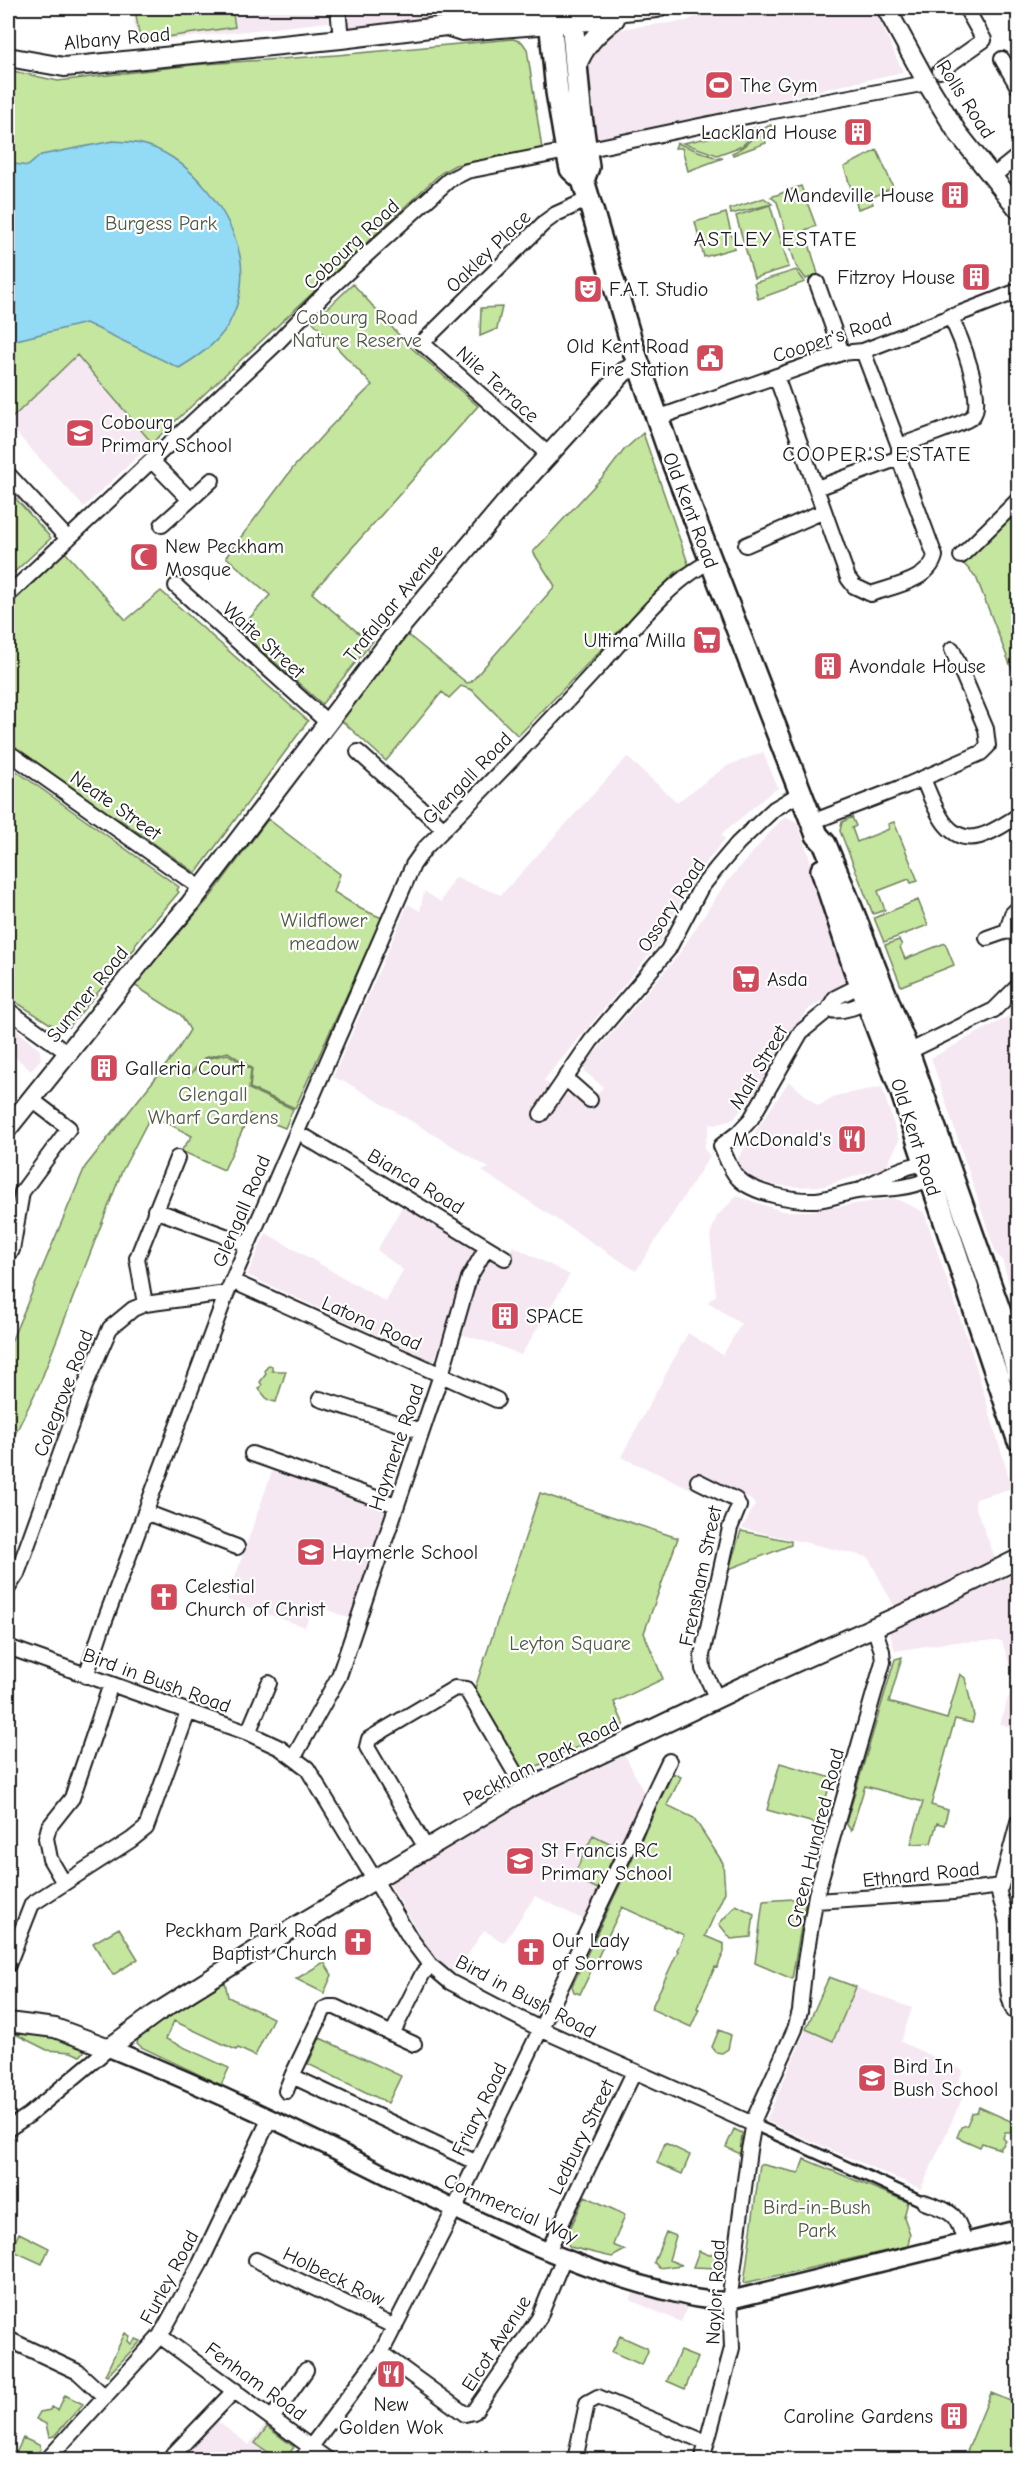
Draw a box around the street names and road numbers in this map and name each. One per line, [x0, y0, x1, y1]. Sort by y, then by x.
street label: Albany Road [63, 22, 171, 55]
street label: Rolls Road [932, 56, 1000, 143]
street label: Cobourg Road [299, 194, 404, 294]
street label: Oakley Place [441, 205, 535, 297]
street label: Cooper's Road [770, 307, 895, 368]
street label: Nile Terrace [452, 341, 544, 427]
street label: Old Kent Road [658, 449, 723, 571]
street label: Trafalgar Avenue [339, 540, 448, 667]
street label: Waite Street [218, 597, 310, 684]
street label: Glengall Road [418, 727, 517, 829]
street label: Neate Street [66, 766, 167, 846]
street label: Ossory Road [633, 854, 710, 956]
street label: Sumner Road [42, 942, 133, 1047]
street label: Malt Street [724, 1020, 793, 1113]
street label: Old Kent Road [886, 1075, 945, 1199]
street label: Bianca Road [363, 1144, 468, 1219]
street label: Glengall Road [208, 1152, 275, 1271]
street label: Latona Road [318, 1291, 425, 1356]
street label: Colegrove Road [29, 1327, 98, 1460]
street label: Haymerle Road [364, 1381, 429, 1514]
street label: Frensham Street [674, 1503, 727, 1648]
street label: Bird in Bush Road [80, 1643, 234, 1718]
street label: Peckham Park Road [459, 1712, 623, 1811]
street label: Green Hundred Road [782, 1746, 849, 1930]
street label: Ethnard Road [861, 1857, 981, 1892]
street label: Bird in Bush Road [452, 1950, 600, 2043]
street label: Friary Road [447, 2059, 512, 2160]
street label: Ledbury Street [544, 2075, 620, 2198]
street label: Commercial Way [440, 2169, 581, 2248]
street label: Furley Road [135, 2226, 204, 2328]
street label: Naylor Road [701, 2239, 730, 2345]
street label: Holbeck Row [279, 2242, 388, 2311]
street label: Elcot Avenue [457, 2291, 536, 2396]
street label: Fenham Road [201, 2337, 311, 2426]

